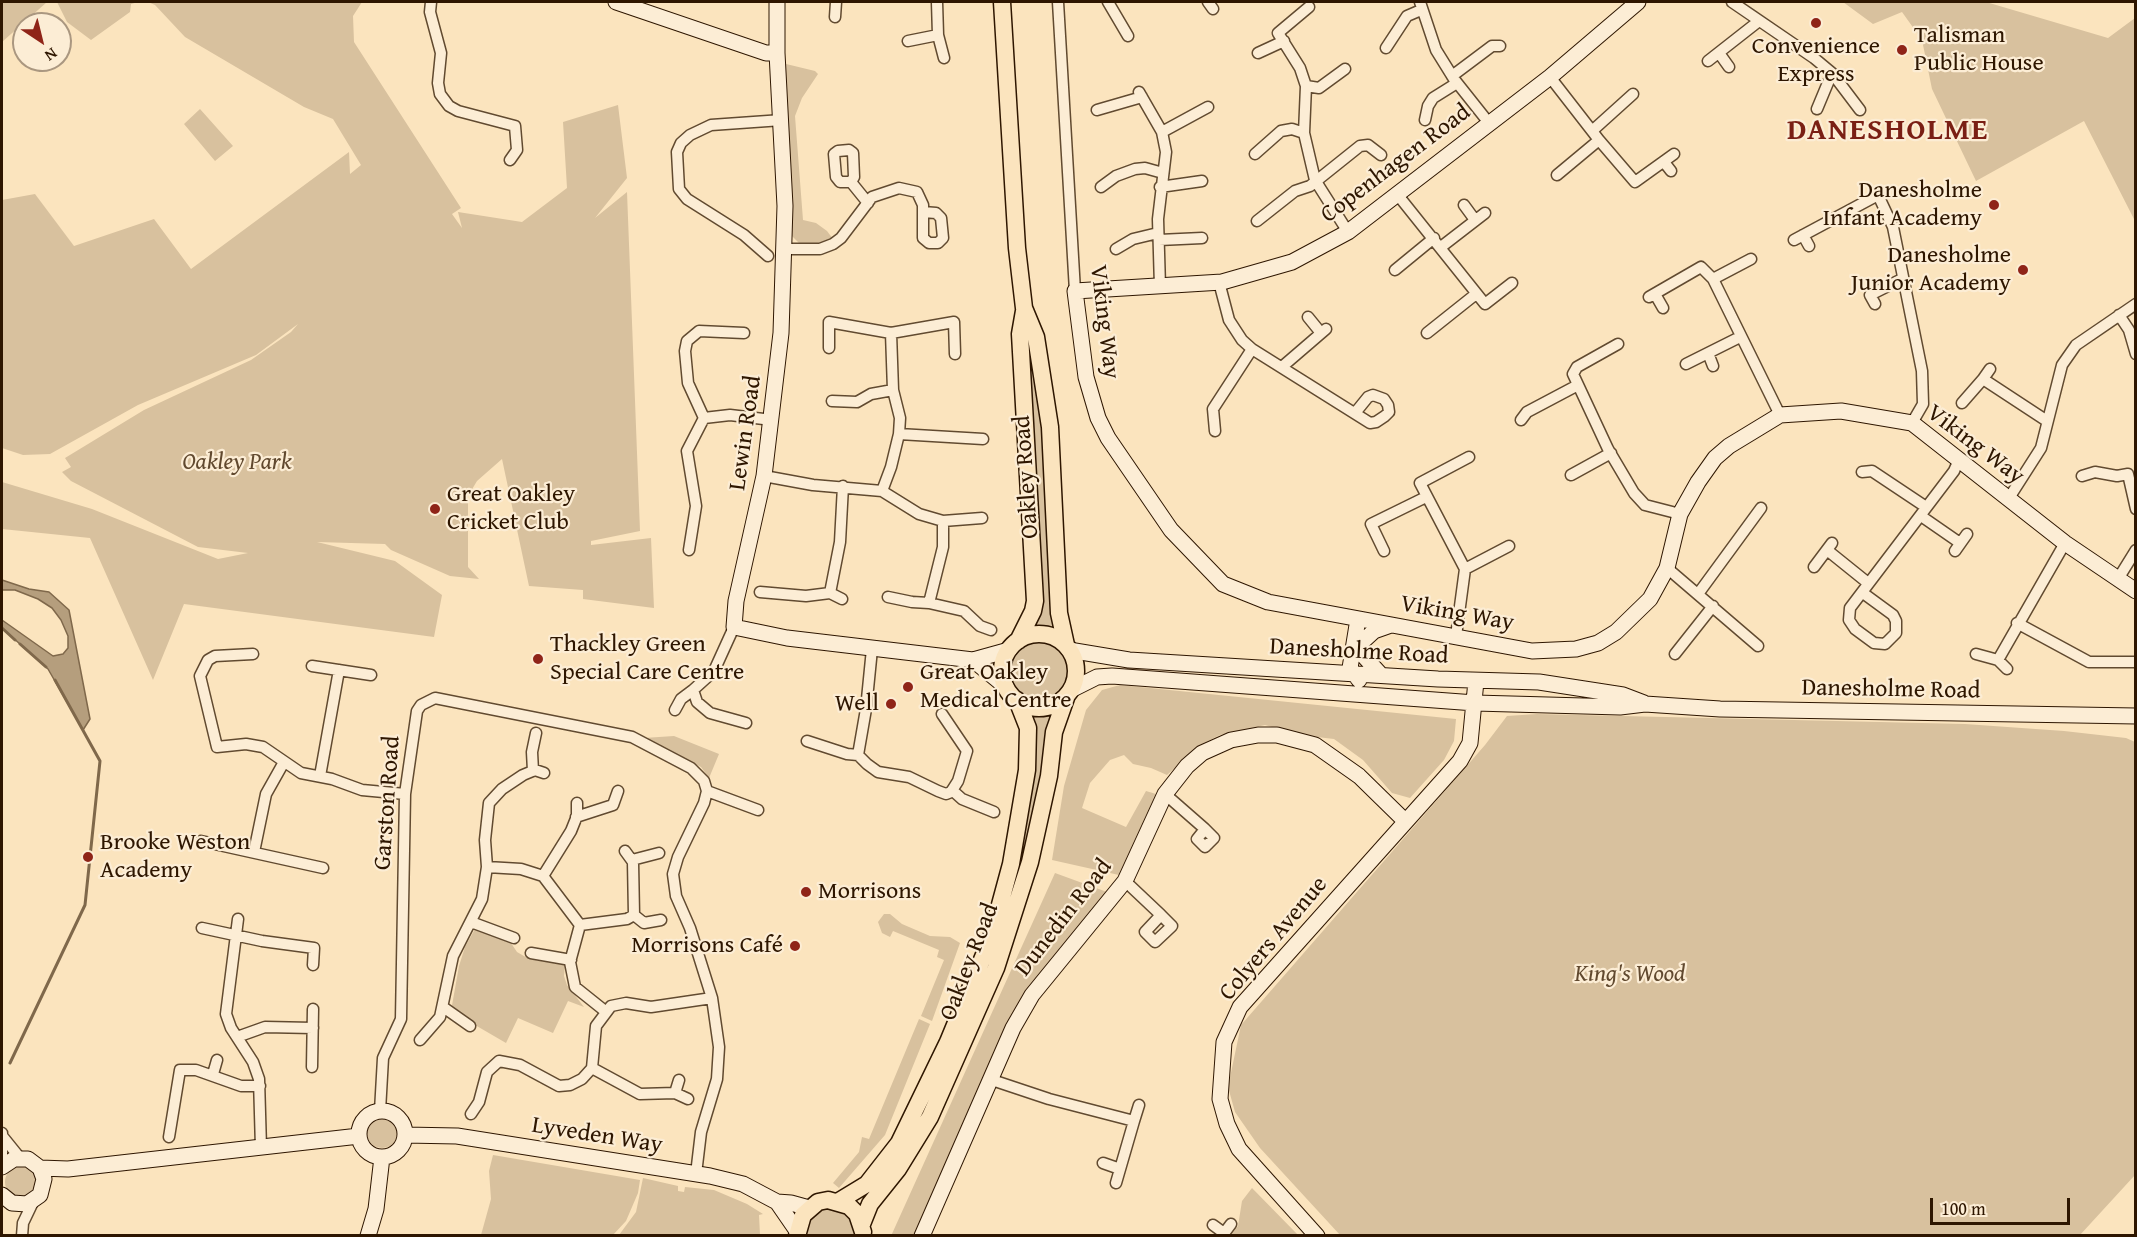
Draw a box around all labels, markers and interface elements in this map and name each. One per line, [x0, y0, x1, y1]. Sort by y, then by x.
north arrow [12, 12, 72, 72]
marker: Convenience Express [1809, 16, 1823, 30]
place label: Talisman Public House [1914, 22, 2044, 78]
place label: Convenience Express [1752, 33, 1880, 89]
text: N [40, 42, 62, 68]
marker: Talisman Public House [1895, 43, 1909, 57]
street label: Copenhagen Road [1315, 98, 1477, 230]
district label: DANESHOLME [1787, 113, 1989, 149]
place label: Danesholme Infant Academy [1823, 177, 1982, 233]
marker: Danesholme Infant Academy [1987, 198, 2001, 212]
place label: Danesholme Junior Academy [1851, 242, 2011, 298]
street label: Viking Way [1083, 263, 1125, 381]
marker: Danesholme Junior Academy [2016, 263, 2030, 277]
street label: Lewin Road [724, 374, 768, 492]
street label: Viking Way [1920, 399, 2030, 491]
street label: Oakley Road [1008, 414, 1046, 540]
park label: Oakley Park [182, 449, 292, 477]
place label: Great Oakley Cricket Club [447, 481, 575, 537]
marker: Great Oakley Cricket Club [428, 502, 442, 516]
street label: Viking Way [1398, 590, 1516, 638]
place label: Thackley Green Special Care Centre [550, 631, 744, 687]
street label: Danesholme Road [1269, 633, 1449, 671]
marker: Thackley Green Special Care Centre [531, 652, 545, 666]
place label: Great Oakley Medical Centre [920, 659, 1072, 715]
street label: Danesholme Road [1801, 674, 1981, 706]
marker: Great Oakley Medical Centre [901, 680, 915, 694]
place label: Well [835, 690, 879, 718]
marker: Well [884, 697, 898, 711]
street label: Garston Road [369, 735, 407, 871]
place label: Brooke Weston Academy [100, 829, 250, 885]
marker: Brooke Weston Academy [81, 850, 95, 864]
street label: Dunedin Road [1009, 854, 1119, 982]
street label: Colyers Avenue [1214, 871, 1334, 1007]
place label: Morrisons [818, 878, 921, 906]
marker: Morrisons [799, 885, 813, 899]
street label: Oakley Road [934, 899, 1006, 1025]
place label: Morrisons Café [631, 932, 783, 960]
marker: Morrisons Café [788, 939, 802, 953]
park label: King's Wood [1574, 961, 1686, 989]
street label: Lyveden Way [530, 1111, 664, 1161]
scale bar [1933, 1186, 2072, 1224]
text: 100 m [1941, 1195, 1986, 1222]

